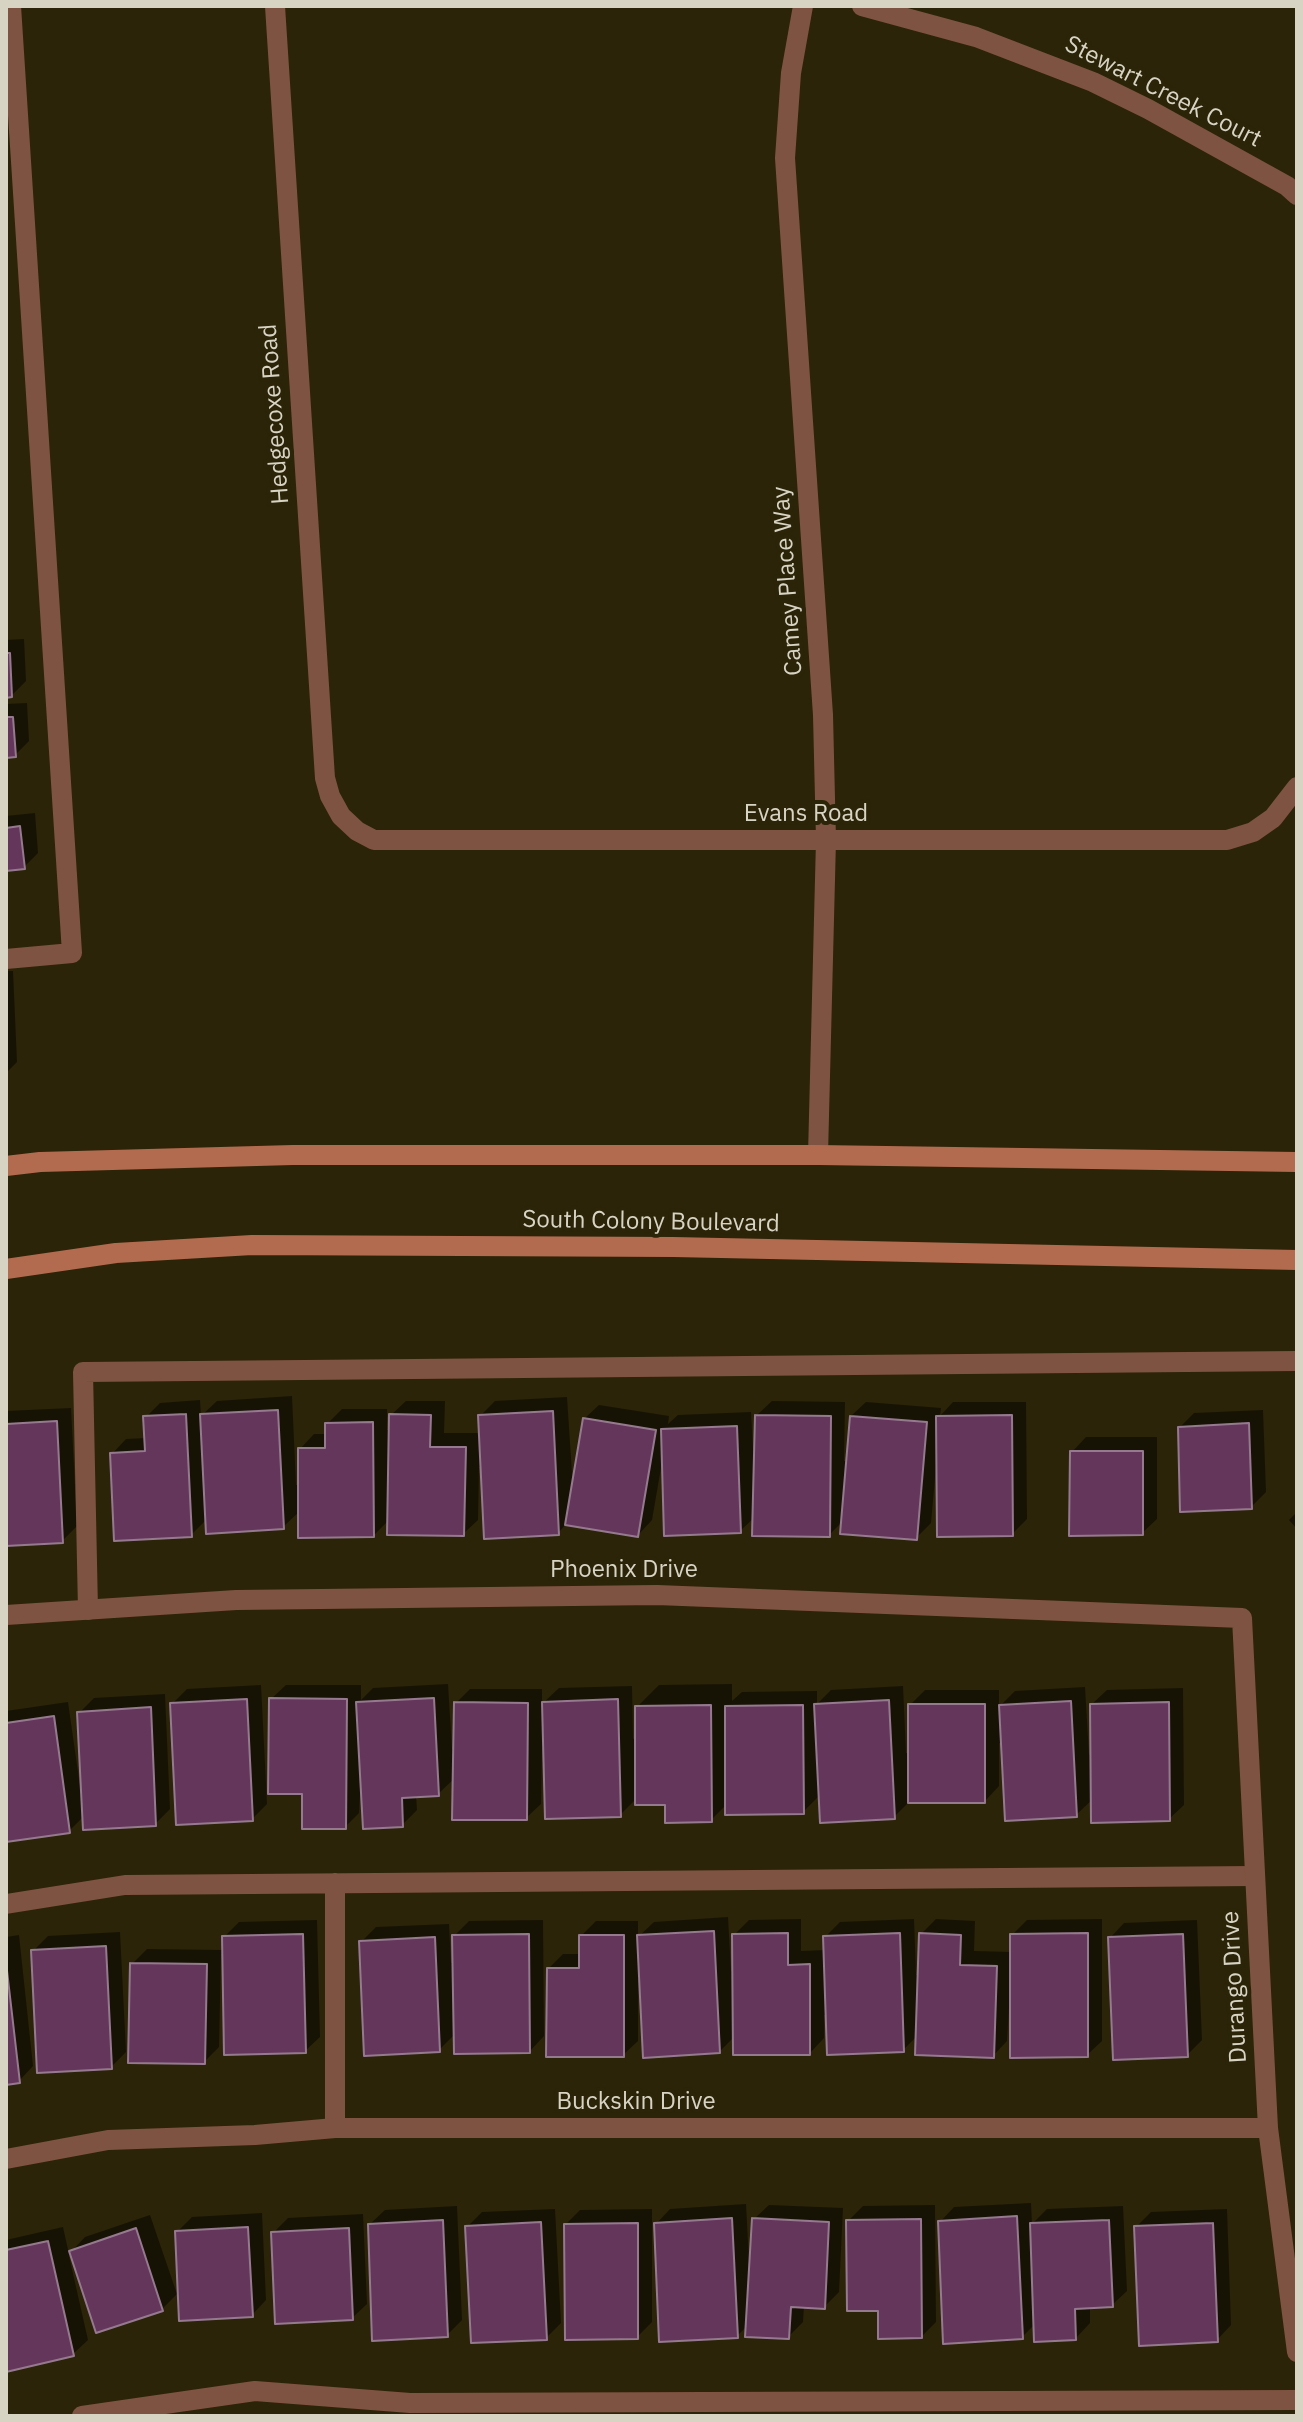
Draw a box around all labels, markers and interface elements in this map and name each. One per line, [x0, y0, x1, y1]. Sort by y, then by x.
street label: Stewart Creek Court [1060, 30, 1266, 154]
street label: Hedgecoxe Road [254, 323, 296, 505]
street label: Camey Place Way [767, 485, 809, 677]
street label: Evans Road [744, 800, 868, 828]
street label: South Colony Boulevard [522, 1205, 780, 1239]
street label: Phoenix Drive [550, 1556, 698, 1584]
street label: Durango Drive [1217, 1910, 1253, 2064]
street label: Buckskin Drive [556, 2088, 716, 2116]

